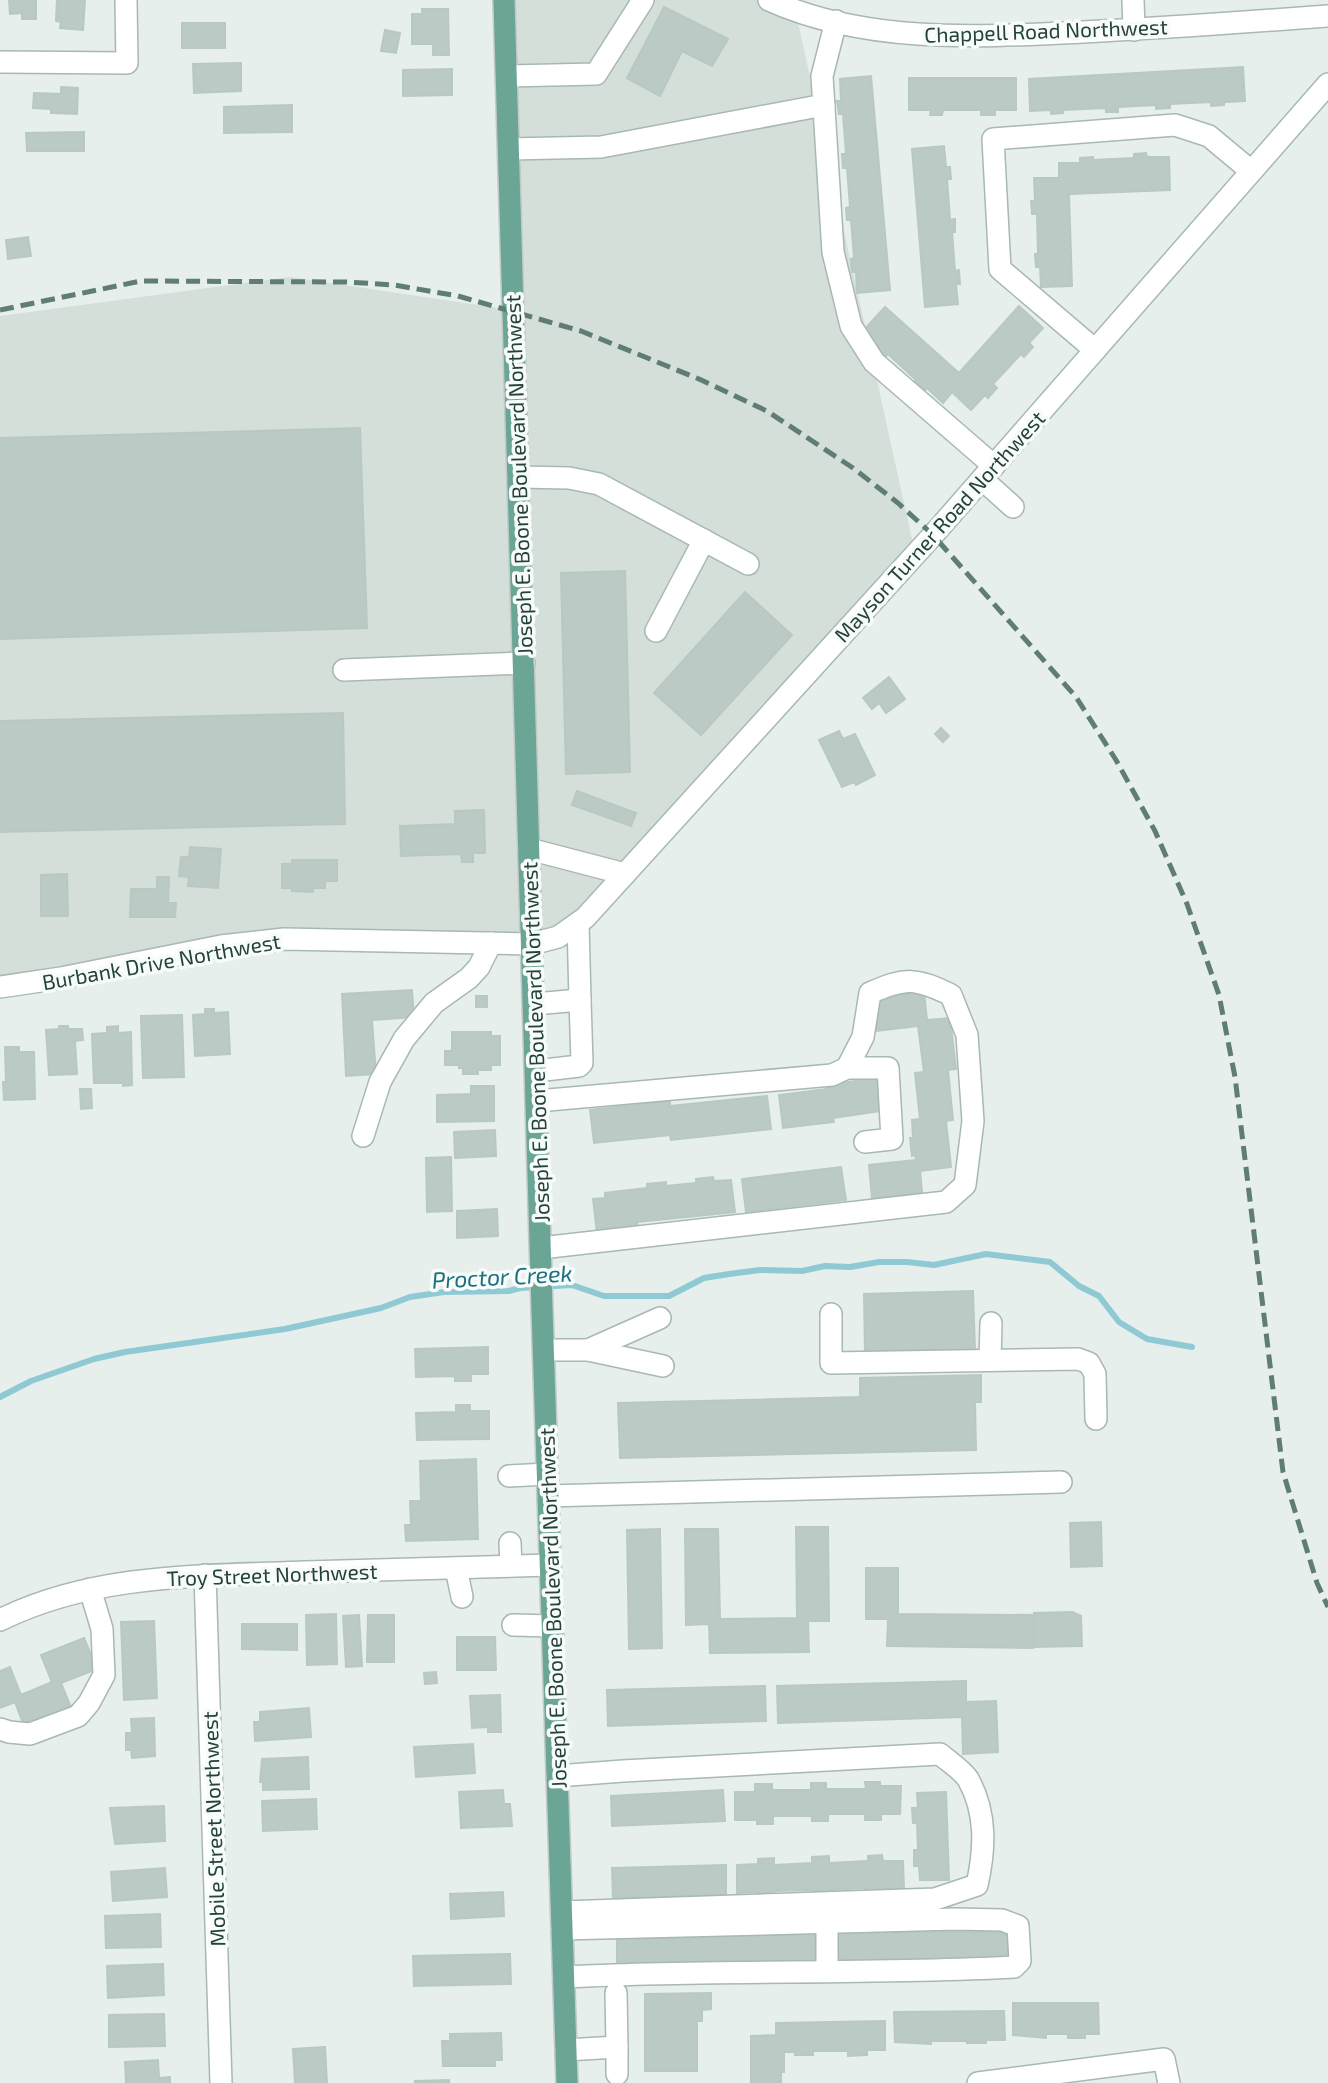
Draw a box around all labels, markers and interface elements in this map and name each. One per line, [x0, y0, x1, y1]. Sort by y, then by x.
street label: Chappell Road Northwest [924, 13, 1168, 47]
street label: Joseph E. Boone Boulevard Northwest [499, 294, 537, 656]
street label: Mayson Turner Road Northwest [828, 405, 1050, 647]
street label: Joseph E. Boone Boulevard Northwest [516, 861, 554, 1223]
street label: Burbank Drive Northwest [40, 928, 282, 994]
water label: Proctor Creek [431, 1258, 573, 1294]
street label: Joseph E. Boone Boulevard Northwest [533, 1427, 571, 1789]
street label: Troy Street Northwest [166, 1558, 378, 1590]
street label: Mobile Street Northwest [196, 1711, 230, 1947]

